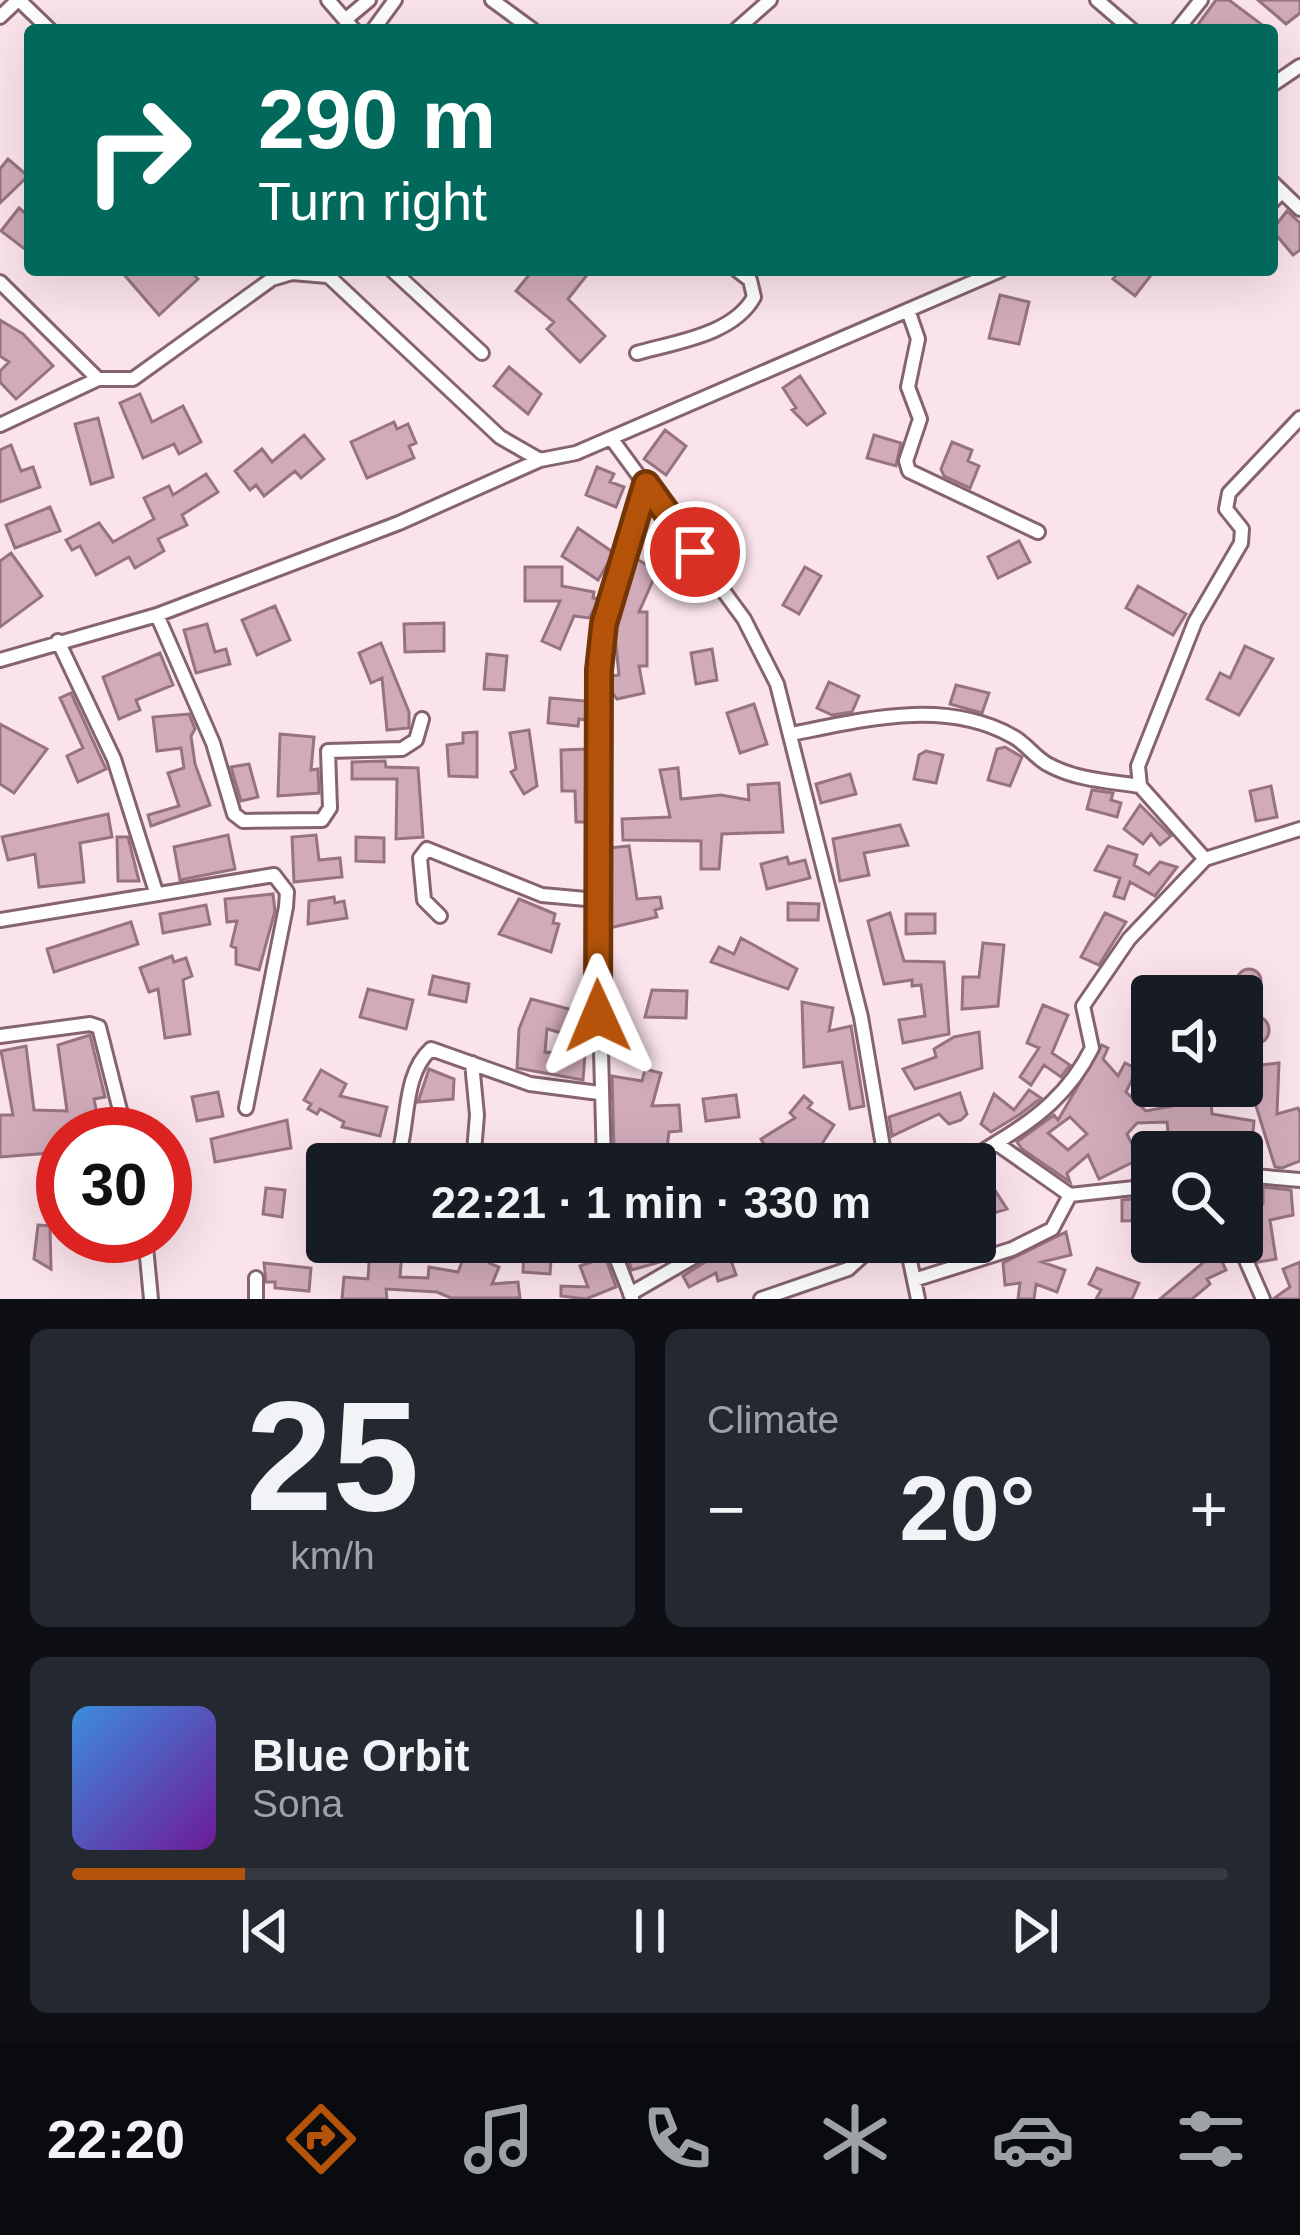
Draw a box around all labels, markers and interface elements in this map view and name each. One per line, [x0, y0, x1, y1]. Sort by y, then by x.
icon: right [60, 72, 216, 228]
text: 290 m [258, 72, 496, 166]
text: Turn right [258, 171, 487, 231]
pin [644, 501, 746, 603]
icon: arrive [662, 519, 728, 585]
position arrow [535, 953, 661, 1079]
map controls [1131, 975, 1263, 1263]
button: sound [1131, 975, 1263, 1107]
speed limit sign: 30 [36, 1107, 192, 1263]
button: search [1131, 1131, 1263, 1263]
text: 22:21 · 1 min · 330 m [431, 1177, 871, 1228]
text: 25 [246, 1369, 419, 1543]
text: Climate [707, 1398, 839, 1441]
text: 20° [899, 1459, 1036, 1559]
text: − [707, 1472, 746, 1546]
text: + [1189, 1472, 1228, 1546]
text: km/h [290, 1534, 375, 1577]
text: Blue Orbit [252, 1730, 470, 1781]
text: Sona [252, 1782, 343, 1825]
icon: previous [232, 1898, 298, 1964]
icon: pause [617, 1898, 683, 1964]
icon: next [1002, 1898, 1068, 1964]
icon: directions [279, 2097, 363, 2181]
icon: music [457, 2097, 541, 2181]
icon: phone [635, 2097, 719, 2181]
icon: climate [813, 2097, 897, 2181]
icon: car [991, 2097, 1075, 2181]
icon: filters [1169, 2097, 1253, 2181]
text: 22:20 [47, 2109, 185, 2169]

